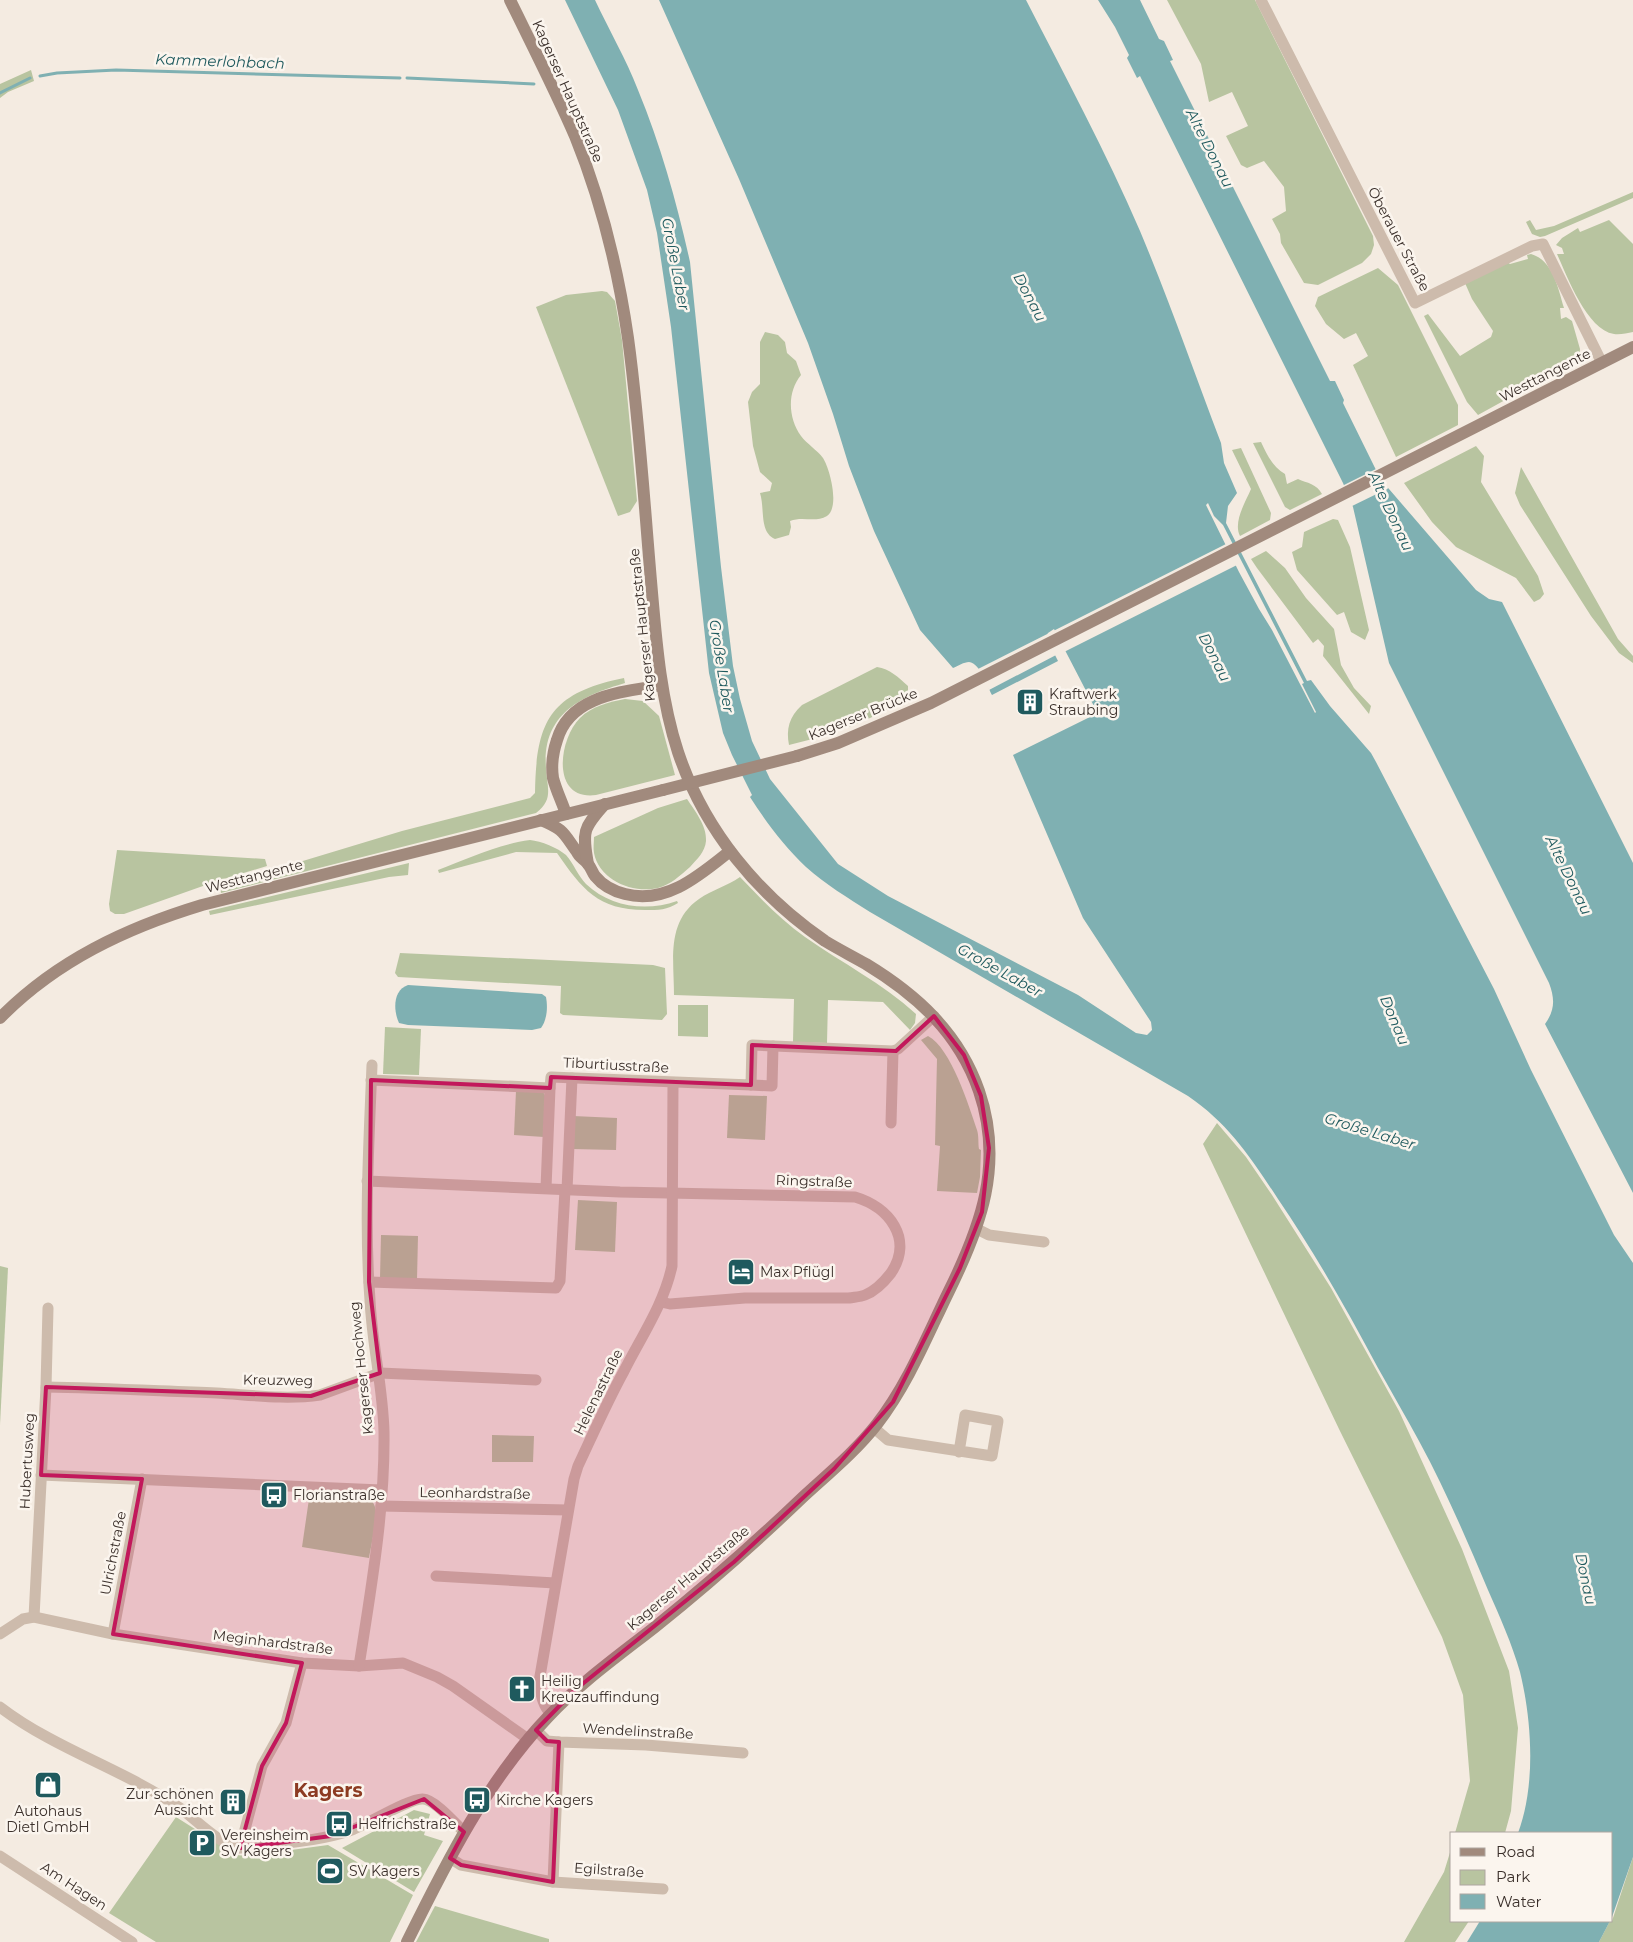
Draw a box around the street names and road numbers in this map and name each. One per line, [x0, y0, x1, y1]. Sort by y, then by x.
street label: Kagerser Hauptstraße [528, 17, 608, 165]
street label: Öberauer Straße [1364, 184, 1434, 294]
street label: Westtangente [1496, 344, 1594, 406]
street label: Kagerser Hauptstraße [625, 547, 659, 703]
street label: Kagerser Brücke [806, 684, 920, 744]
street label: Westtangente [203, 855, 305, 897]
street label: Tiburtiusstraße [563, 1053, 669, 1077]
street label: Ringstraße [775, 1171, 853, 1191]
street label: Kagerser Hochweg [345, 1301, 377, 1435]
street label: Helenastraße [569, 1346, 627, 1438]
street label: Kreuzweg [243, 1370, 313, 1390]
street label: Hubertusweg [15, 1412, 39, 1510]
street label: Leonhardstraße [419, 1483, 531, 1503]
street label: Ulrichstraße [96, 1510, 130, 1596]
street label: Kagerser Hauptstraße [623, 1522, 753, 1634]
street label: Meginhardstraße [212, 1626, 334, 1658]
street label: Wendelinstraße [582, 1719, 694, 1743]
street label: Am Hagen [37, 1858, 111, 1914]
street label: Egilstraße [573, 1859, 645, 1881]

